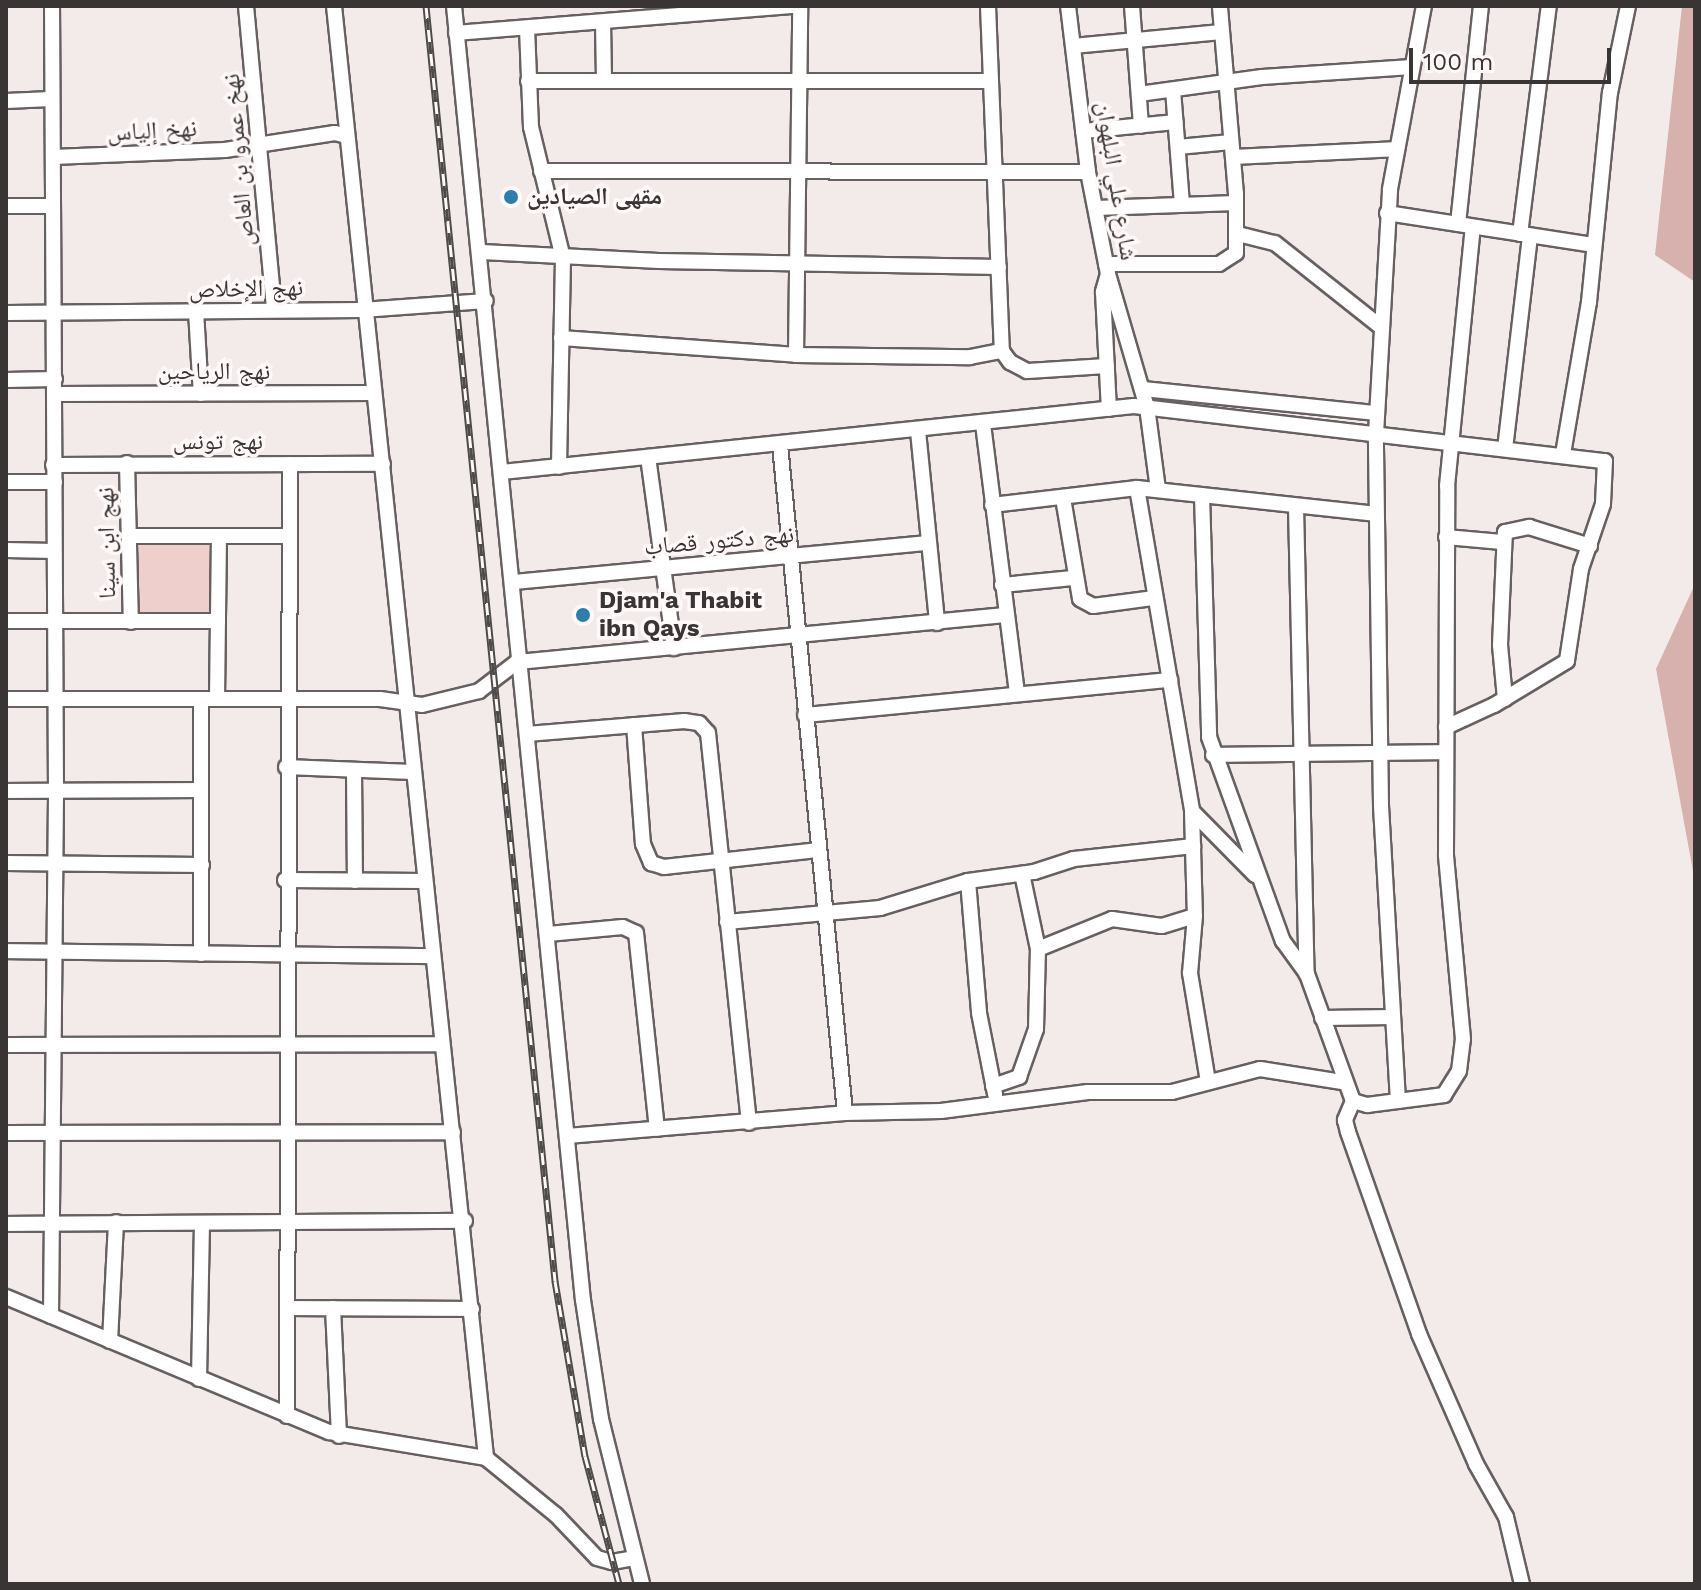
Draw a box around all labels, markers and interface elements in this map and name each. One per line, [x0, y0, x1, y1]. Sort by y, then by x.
scale bar [1413, 32, 1615, 82]
text: 100 m [1423, 48, 1493, 76]
street label: نهخ عمرو بن العاص [217, 73, 261, 247]
street label: شارع علي البلهوان [1089, 100, 1143, 262]
street label: نهخ إلياس [106, 114, 198, 148]
place label: مقهى الصيادين [527, 183, 662, 211]
marker: مقهى الصيادين [502, 188, 520, 206]
street label: نهج الإخلاص [189, 274, 303, 304]
street label: نهج الرياحين [158, 358, 270, 386]
street label: نهج تونس [173, 428, 263, 456]
street label: نهج ابن سينا [92, 487, 122, 599]
street label: نهج دكتور قصاب [643, 520, 795, 562]
place label: Djam'a Thabit ibn Qays [599, 587, 763, 643]
marker: Djam'a Thabit ibn Qays [574, 606, 592, 624]

